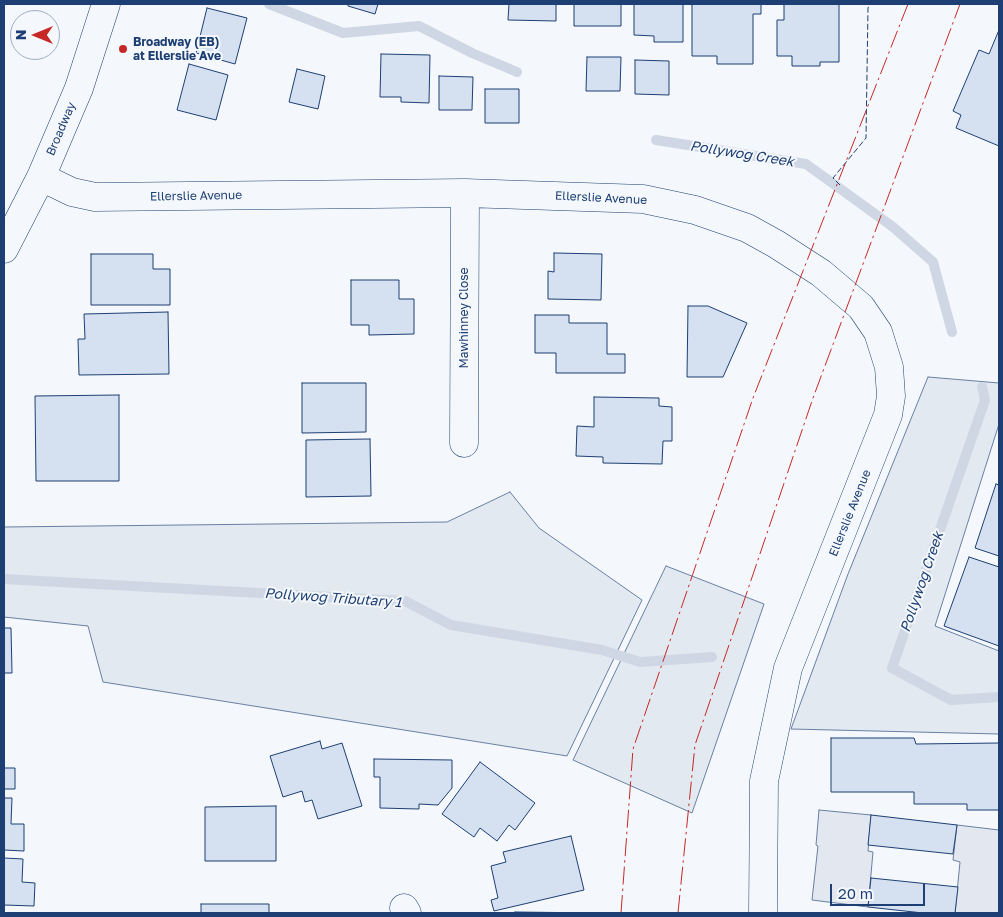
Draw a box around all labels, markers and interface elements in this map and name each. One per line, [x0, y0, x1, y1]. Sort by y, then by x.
north arrow [10, 10, 60, 60]
text: N [12, 30, 29, 40]
place label: Broadway (EB) at Ellerslie Ave [133, 35, 221, 63]
marker: Broadway (EB) at Ellerslie Ave [117, 43, 129, 55]
street label: Broadway [43, 100, 79, 158]
water label: Pollywog Creek [689, 137, 795, 171]
street label: Ellerslie Avenue [150, 188, 242, 204]
street label: Ellerslie Avenue [555, 188, 647, 208]
street label: Mawhinney Close [457, 268, 471, 368]
street label: Ellerslie Avenue [826, 468, 874, 558]
water label: Pollywog Creek [897, 530, 947, 634]
water label: Pollywog Tributary 1 [264, 585, 402, 611]
scale bar [833, 874, 928, 906]
text: 20 m [838, 884, 873, 902]

